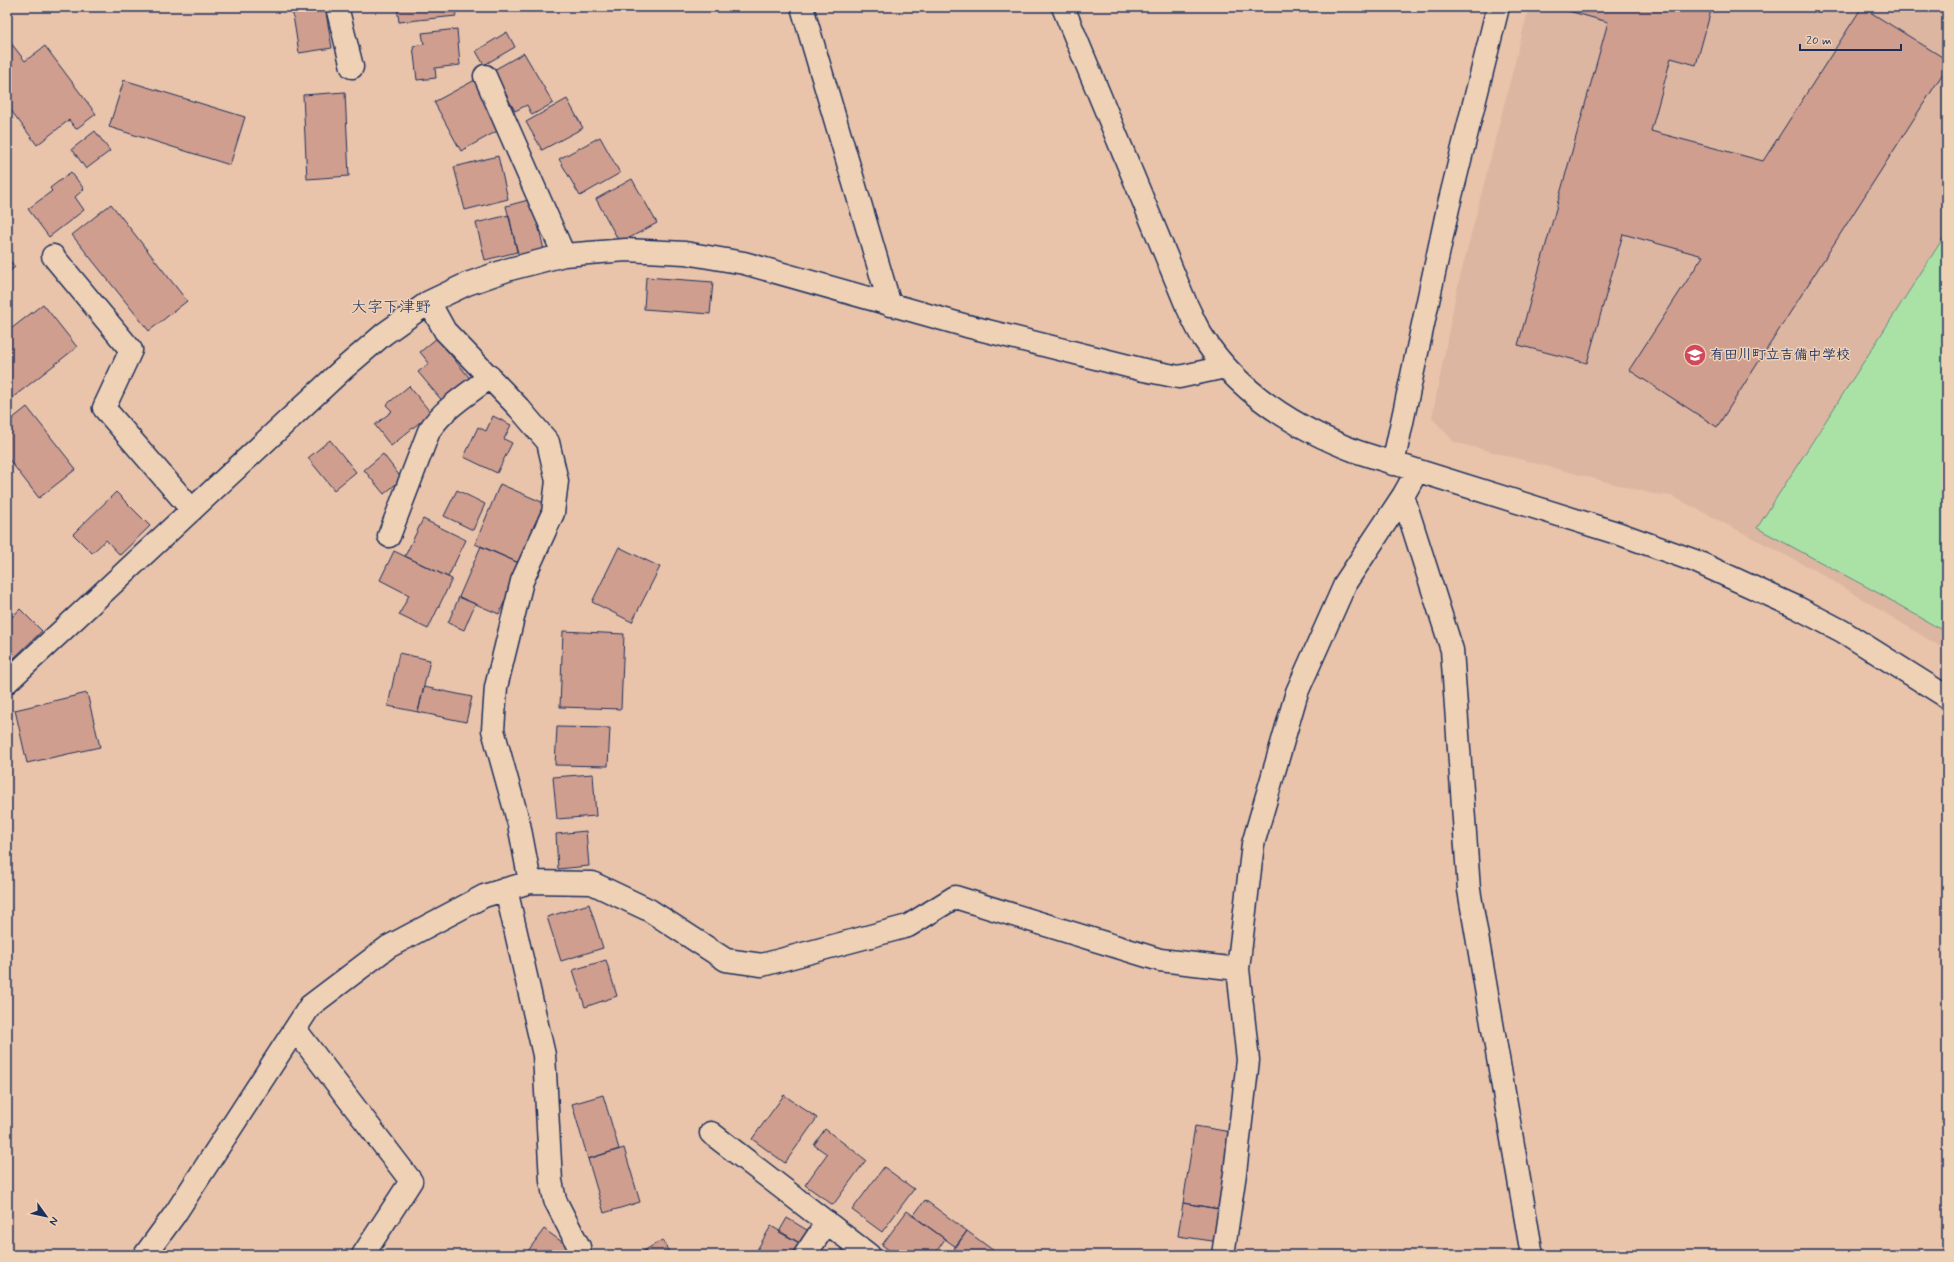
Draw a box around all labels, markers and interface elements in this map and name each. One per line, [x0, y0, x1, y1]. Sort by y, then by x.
scale bar [1800, 26, 1901, 52]
text: 20 m [1806, 33, 1832, 49]
district label: 大字下津野 [351, 297, 431, 318]
school or university icon: 有田川町立吉備中学校 [1682, 342, 1708, 368]
place label: 有田川町立吉備中学校 [1710, 346, 1850, 364]
north arrow [26, 1196, 66, 1236]
text: N [46, 1214, 61, 1228]

